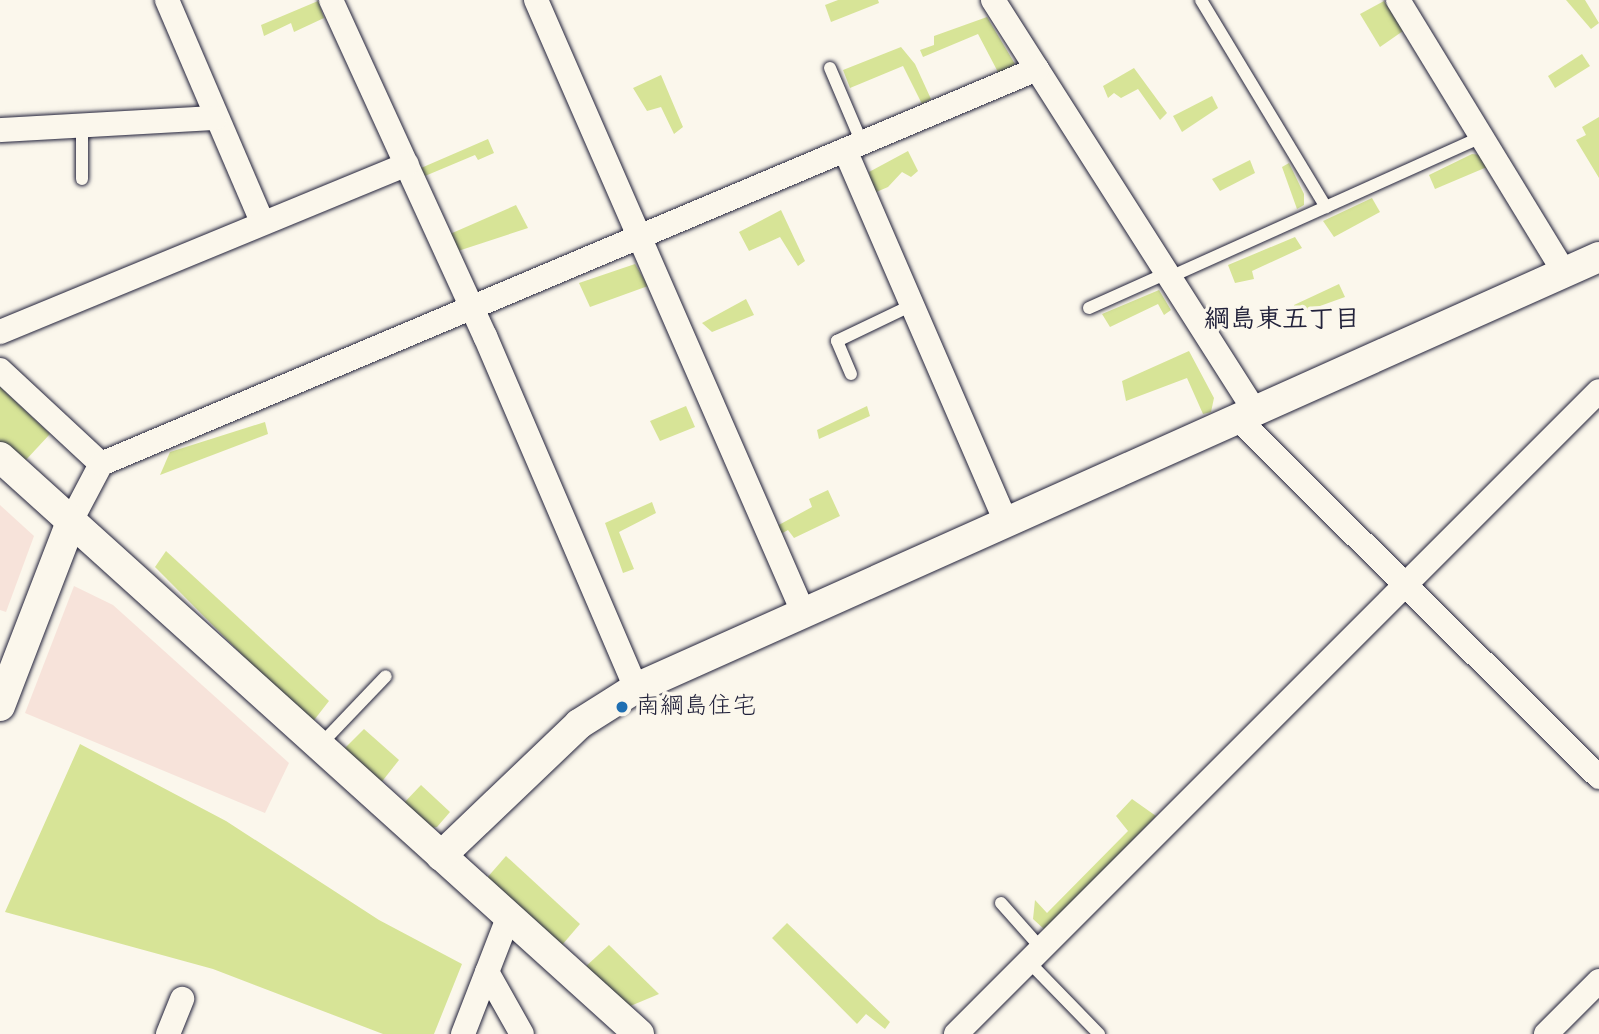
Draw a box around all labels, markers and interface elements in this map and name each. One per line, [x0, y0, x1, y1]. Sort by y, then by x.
district label: 綱島東五丁目 [1204, 305, 1360, 337]
place label: 南綱島住宅 [636, 693, 756, 721]
marker: 南綱島住宅 [614, 699, 630, 715]

